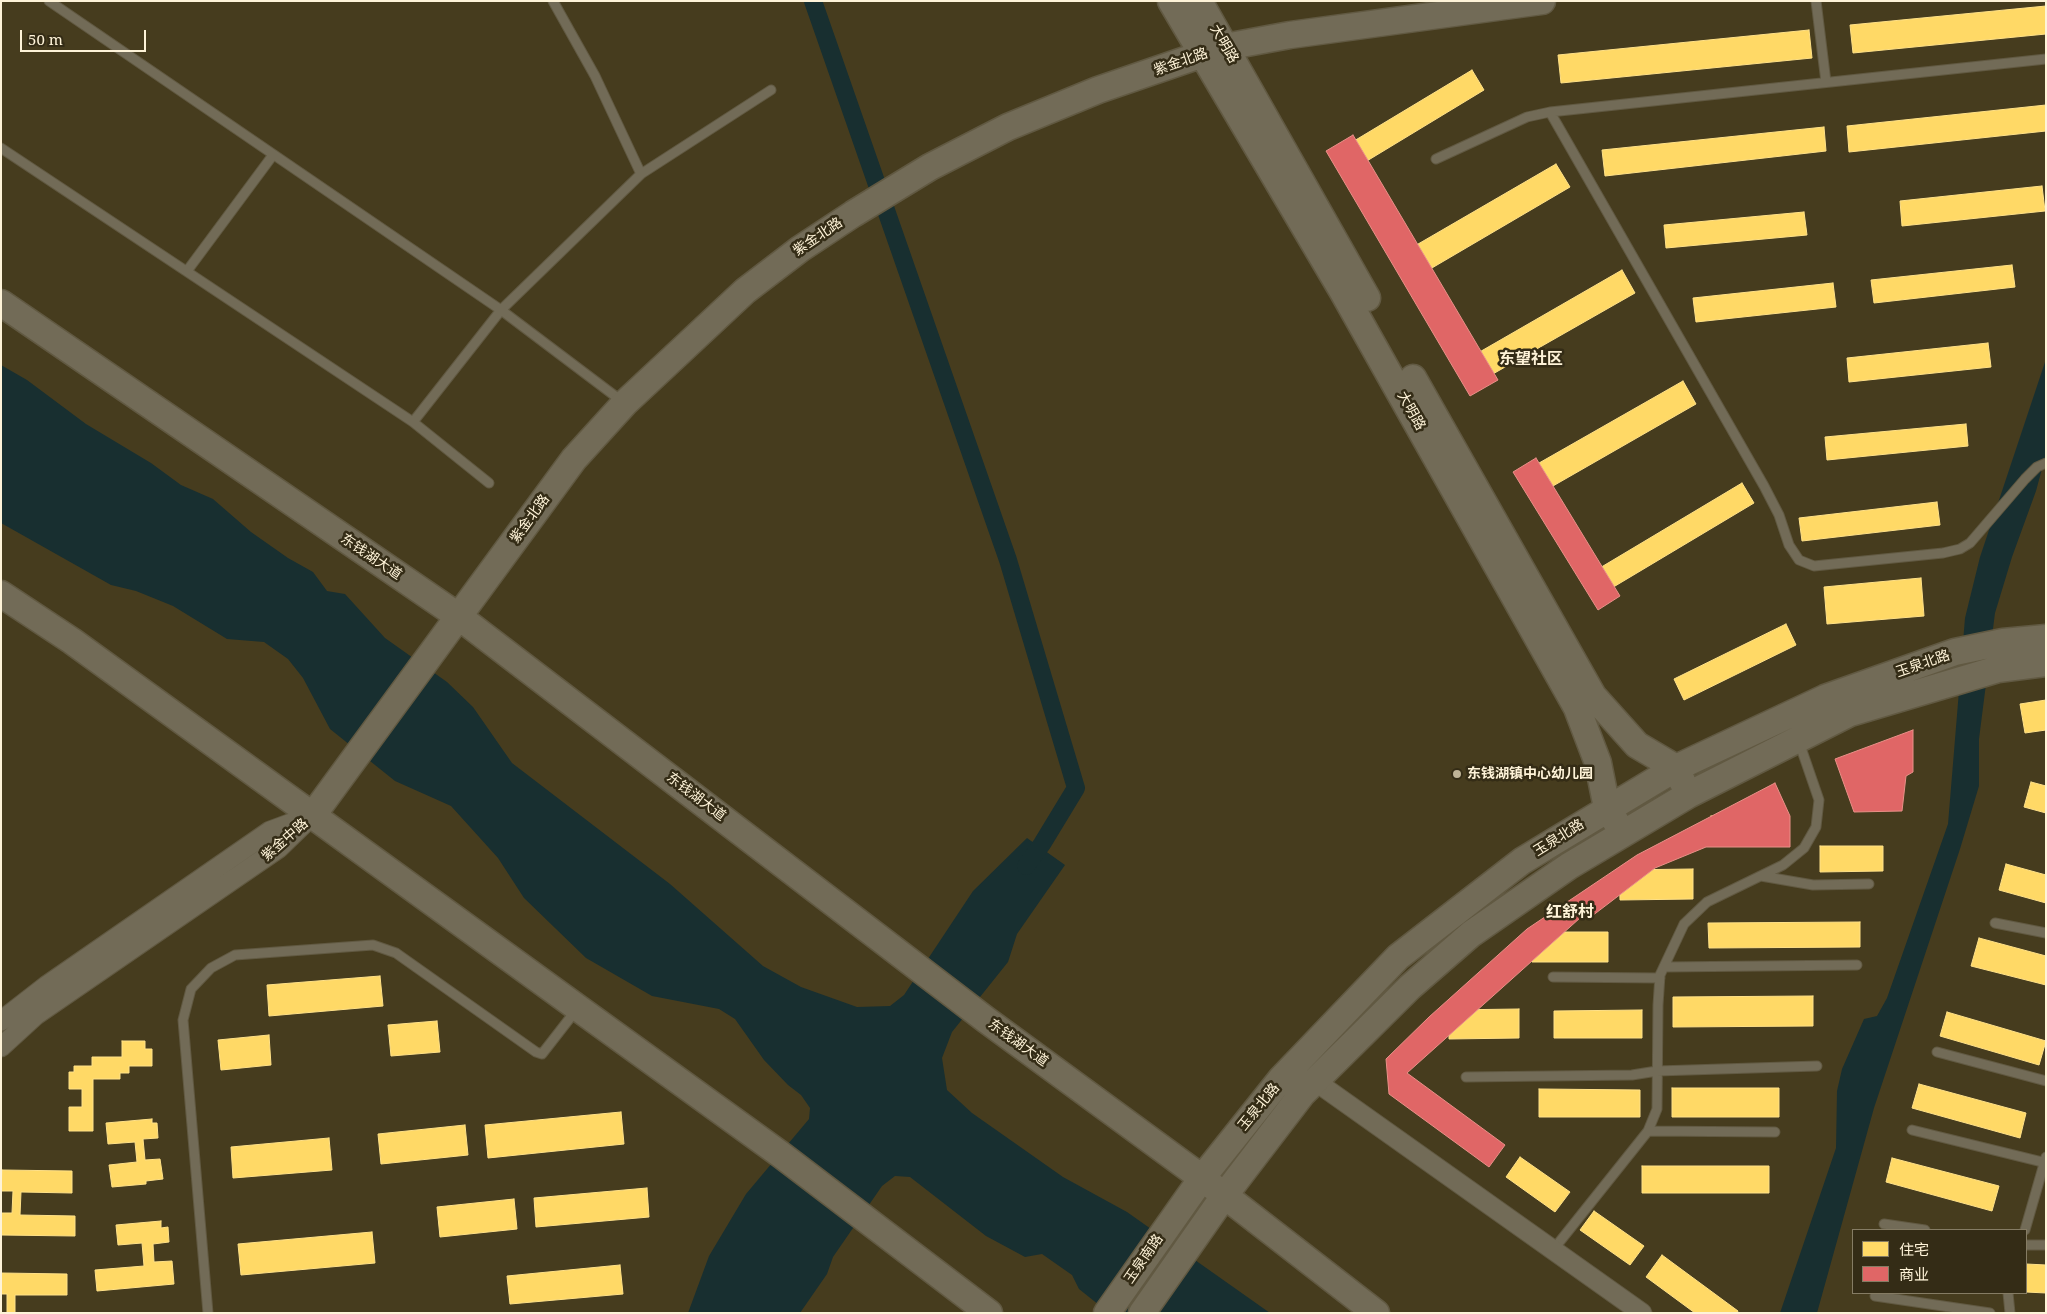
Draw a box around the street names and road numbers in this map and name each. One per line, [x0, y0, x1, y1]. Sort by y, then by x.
street label: 大明路 [1206, 22, 1242, 66]
street label: 紫金北路 [1152, 45, 1210, 79]
street label: 紫金北路 [790, 214, 846, 260]
street label: 大明路 [1393, 389, 1429, 433]
street label: 紫金北路 [507, 491, 553, 547]
street label: 东钱湖大道 [337, 530, 405, 584]
street label: 玉泉北路 [1894, 647, 1952, 681]
street label: 东钱湖大道 [663, 769, 729, 825]
street label: 紫金中路 [258, 815, 312, 865]
street label: 玉泉北路 [1531, 816, 1587, 860]
street label: 东钱湖大道 [985, 1016, 1051, 1070]
street label: 玉泉北路 [1235, 1080, 1283, 1134]
street label: 玉泉南路 [1121, 1231, 1167, 1287]

